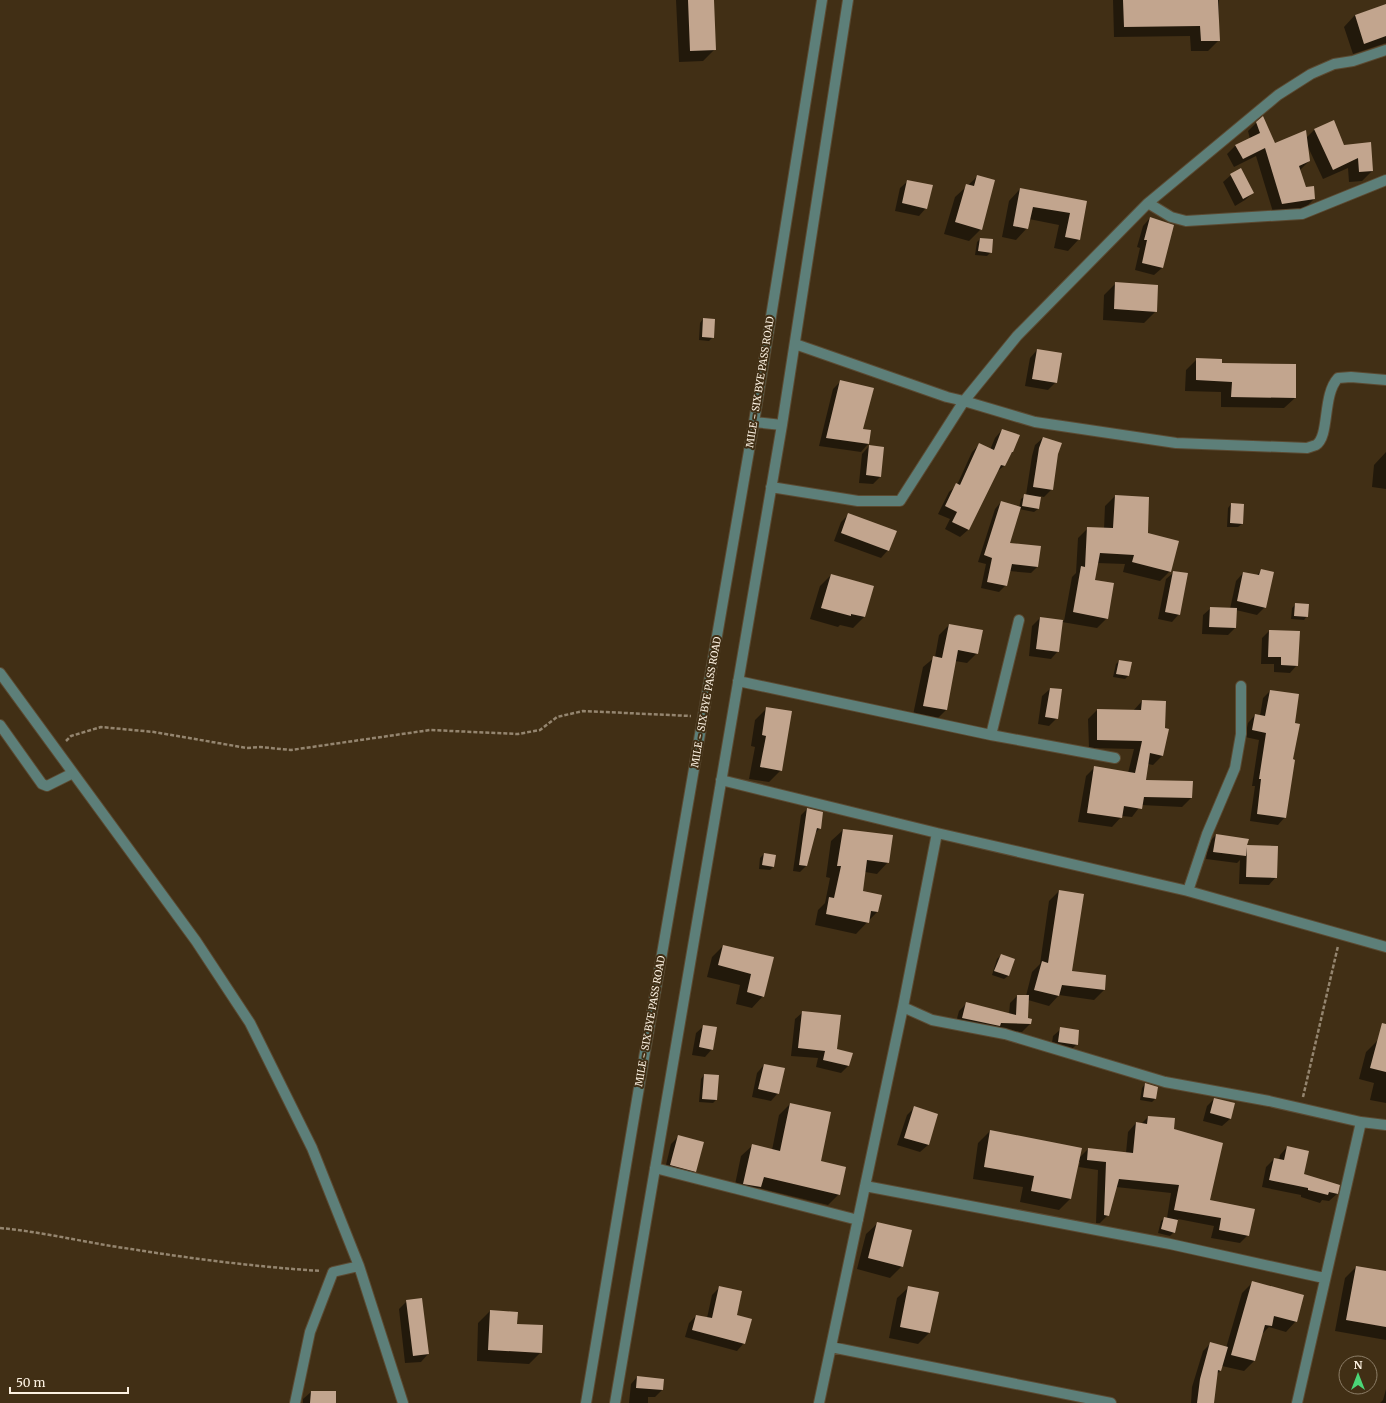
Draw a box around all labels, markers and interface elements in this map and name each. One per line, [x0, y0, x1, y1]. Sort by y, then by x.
street label: MILE - SIX BYE PASS ROAD [743, 315, 777, 449]
street label: MILE - SIX BYE PASS ROAD [688, 635, 724, 769]
street label: MILE - SIX BYE PASS ROAD [632, 954, 668, 1088]
north arrow [1338, 1355, 1378, 1395]
text: N [1354, 1358, 1363, 1372]
scale bar [10, 1369, 128, 1395]
text: 50 m [16, 1375, 45, 1390]

